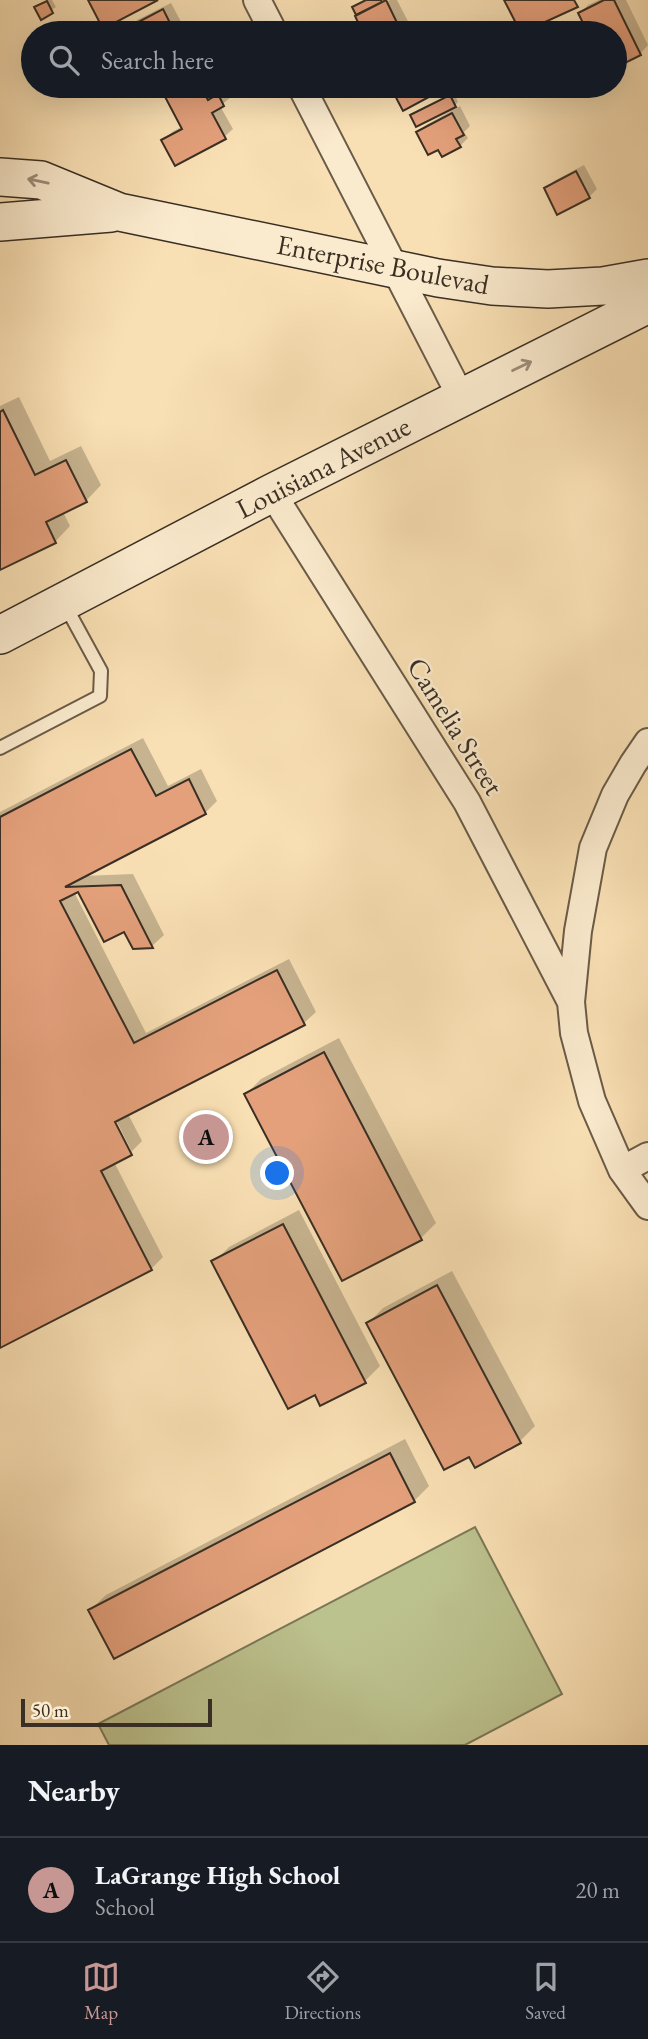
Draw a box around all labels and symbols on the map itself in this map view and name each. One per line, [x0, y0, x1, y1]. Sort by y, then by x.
one-way arrow [27, 174, 50, 188]
street label: Enterprise Boulevad [274, 226, 493, 302]
one-way arrow [511, 359, 532, 373]
street label: Louisiana Avenue [230, 408, 416, 526]
street label: Camelia Street [400, 650, 513, 802]
pin: A [183, 1111, 229, 1163]
your location [260, 1156, 294, 1190]
scale bar [21, 1696, 212, 1728]

